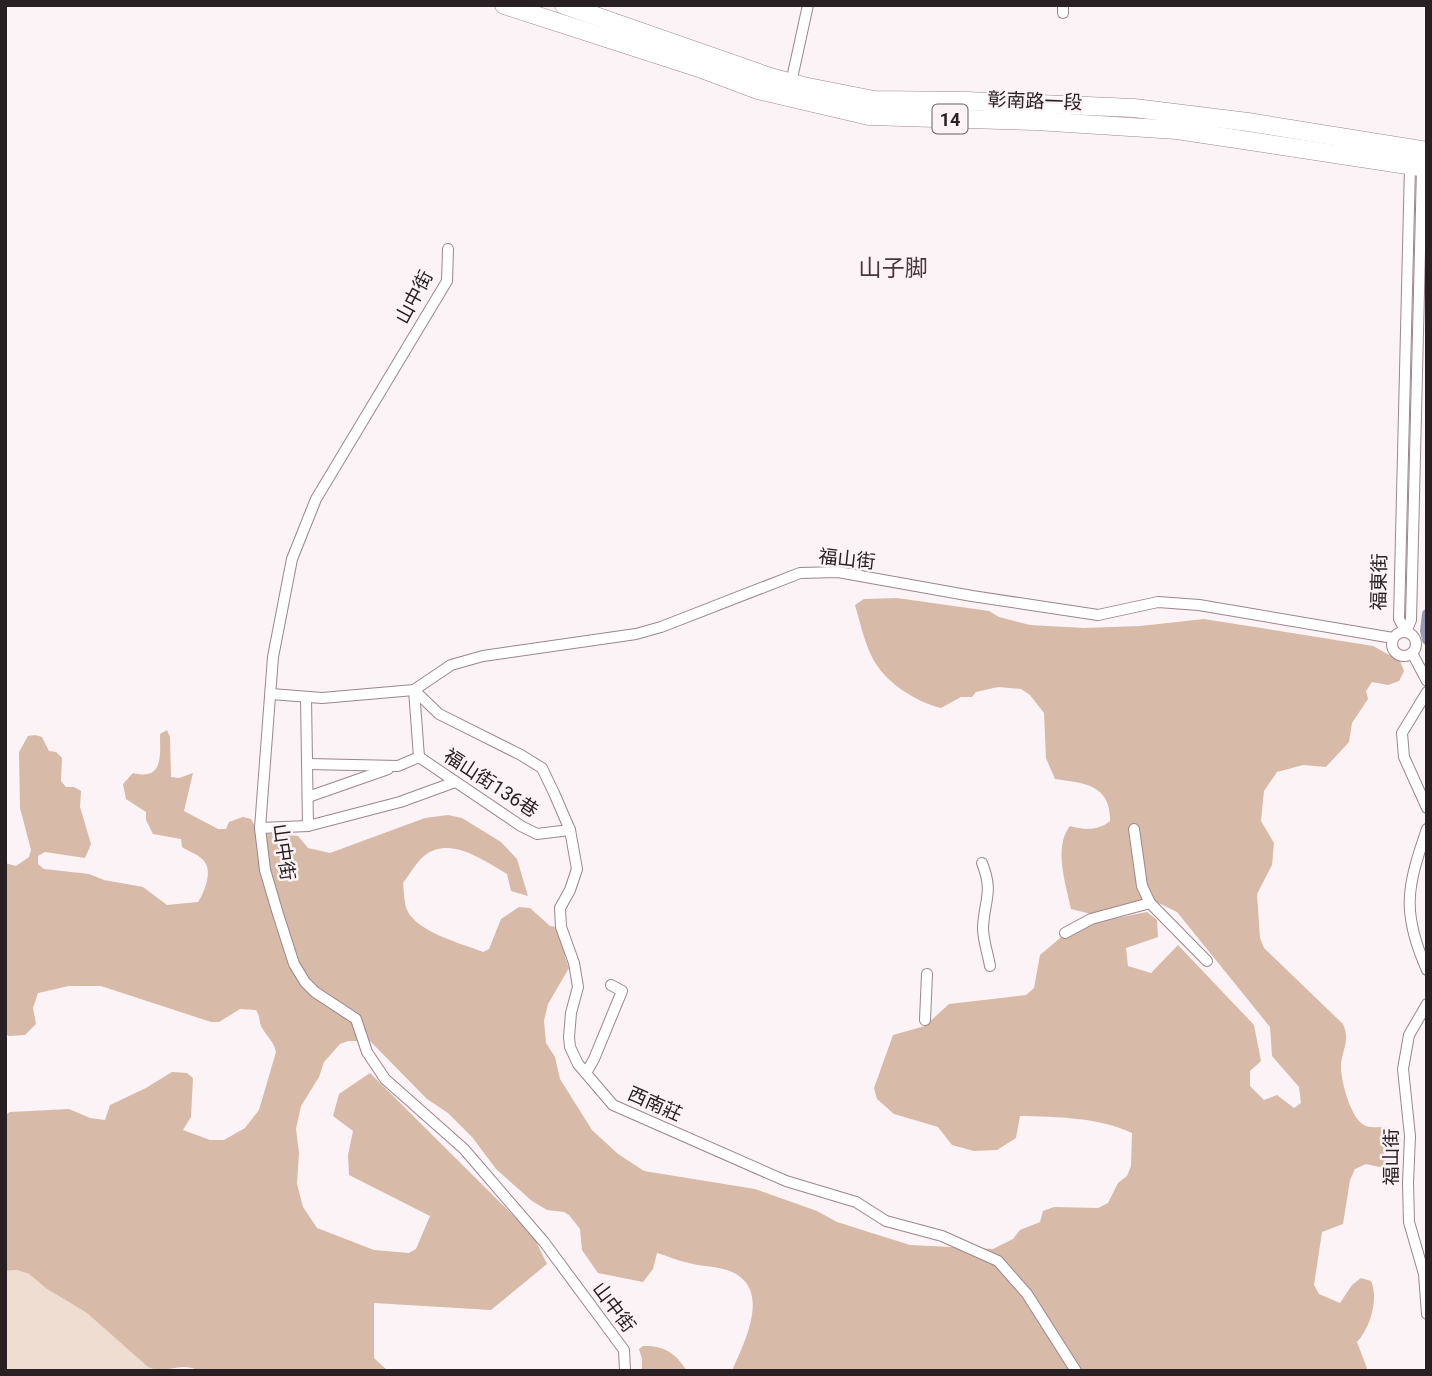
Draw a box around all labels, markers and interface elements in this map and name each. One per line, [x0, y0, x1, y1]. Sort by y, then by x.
street label: 彰南路一段 [987, 88, 1083, 114]
road number: 14 [932, 104, 968, 134]
district label: 山子脚 [859, 255, 928, 282]
street label: 山中街 [390, 266, 438, 328]
street label: 福山街 [817, 545, 877, 573]
street label: 福東街 [1367, 553, 1391, 611]
street label: 福山街136巷 [439, 744, 543, 822]
street label: 山中街 [269, 822, 299, 882]
street label: 西南莊 [624, 1082, 686, 1126]
street label: 福山街 [1380, 1128, 1403, 1186]
street label: 山中街 [588, 1277, 640, 1337]

